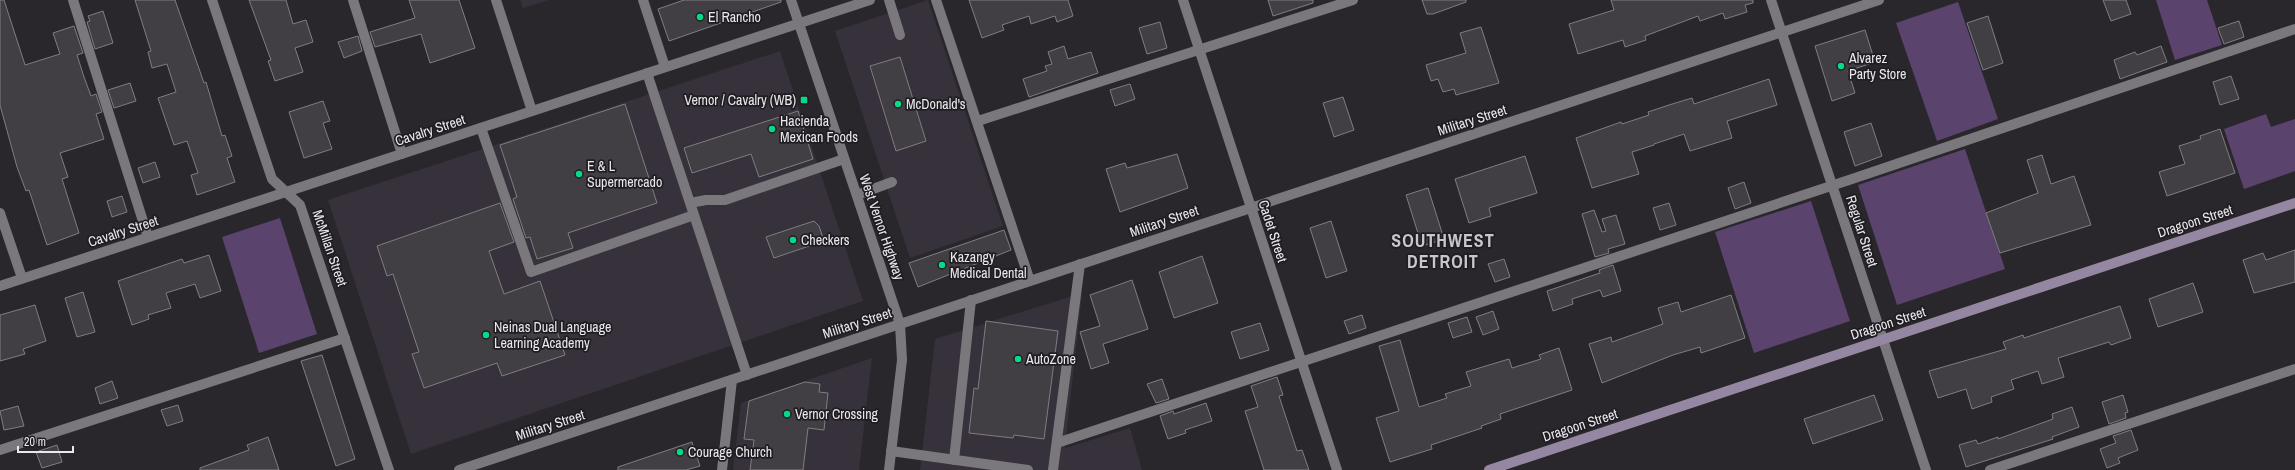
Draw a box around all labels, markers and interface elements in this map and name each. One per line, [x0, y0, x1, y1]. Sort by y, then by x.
place label: El Rancho [708, 8, 761, 26]
marker: El Rancho [695, 12, 705, 22]
place label: Alvarez Party Store [1848, 49, 1906, 83]
marker: Alvarez Party Store [1836, 61, 1846, 71]
place label: Vernor / Cavalry (WB) [684, 91, 796, 109]
marker: Vernor / Cavalry (WB) [799, 95, 809, 105]
place label: McDonald's [906, 95, 966, 113]
marker: McDonald's [893, 99, 903, 109]
street label: Military Street [1435, 100, 1509, 140]
street label: Cavalry Street [393, 110, 467, 150]
place label: Hacienda Mexican Foods [780, 112, 858, 146]
marker: Hacienda Mexican Foods [767, 124, 777, 134]
place label: E & L Supermercado [587, 157, 662, 191]
marker: E & L Supermercado [574, 169, 584, 179]
street label: West Vernor Highway [855, 172, 909, 283]
street label: Regular Street [1842, 193, 1882, 269]
street label: Cadet Street [1254, 198, 1292, 264]
street label: Dragoon Street [2155, 200, 2235, 242]
street label: Military Street [1127, 201, 1201, 241]
street label: McMillan Street [309, 207, 351, 289]
street label: Cavalry Street [86, 211, 160, 251]
district label: SOUTHWEST DETROIT [1391, 228, 1495, 274]
place label: Checkers [801, 231, 850, 249]
marker: Checkers [788, 235, 798, 245]
place label: Kazangy Medical Dental [950, 248, 1027, 282]
marker: Kazangy Medical Dental [937, 260, 947, 270]
street label: Dragoon Street [1848, 302, 1928, 344]
street label: Military Street [820, 303, 894, 343]
place label: Neinas Dual Language Learning Academy [494, 318, 611, 352]
marker: Neinas Dual Language Learning Academy [481, 330, 491, 340]
place label: AutoZone [1025, 350, 1076, 368]
marker: AutoZone [1013, 354, 1023, 364]
street label: Dragoon Street [1540, 404, 1620, 446]
street label: Military Street [513, 405, 587, 445]
place label: Vernor Crossing [795, 405, 879, 423]
marker: Vernor Crossing [782, 409, 792, 419]
scale bar [18, 428, 73, 454]
text: 20 m [24, 434, 46, 450]
place label: Courage Church [688, 443, 772, 461]
marker: Courage Church [675, 447, 685, 457]

